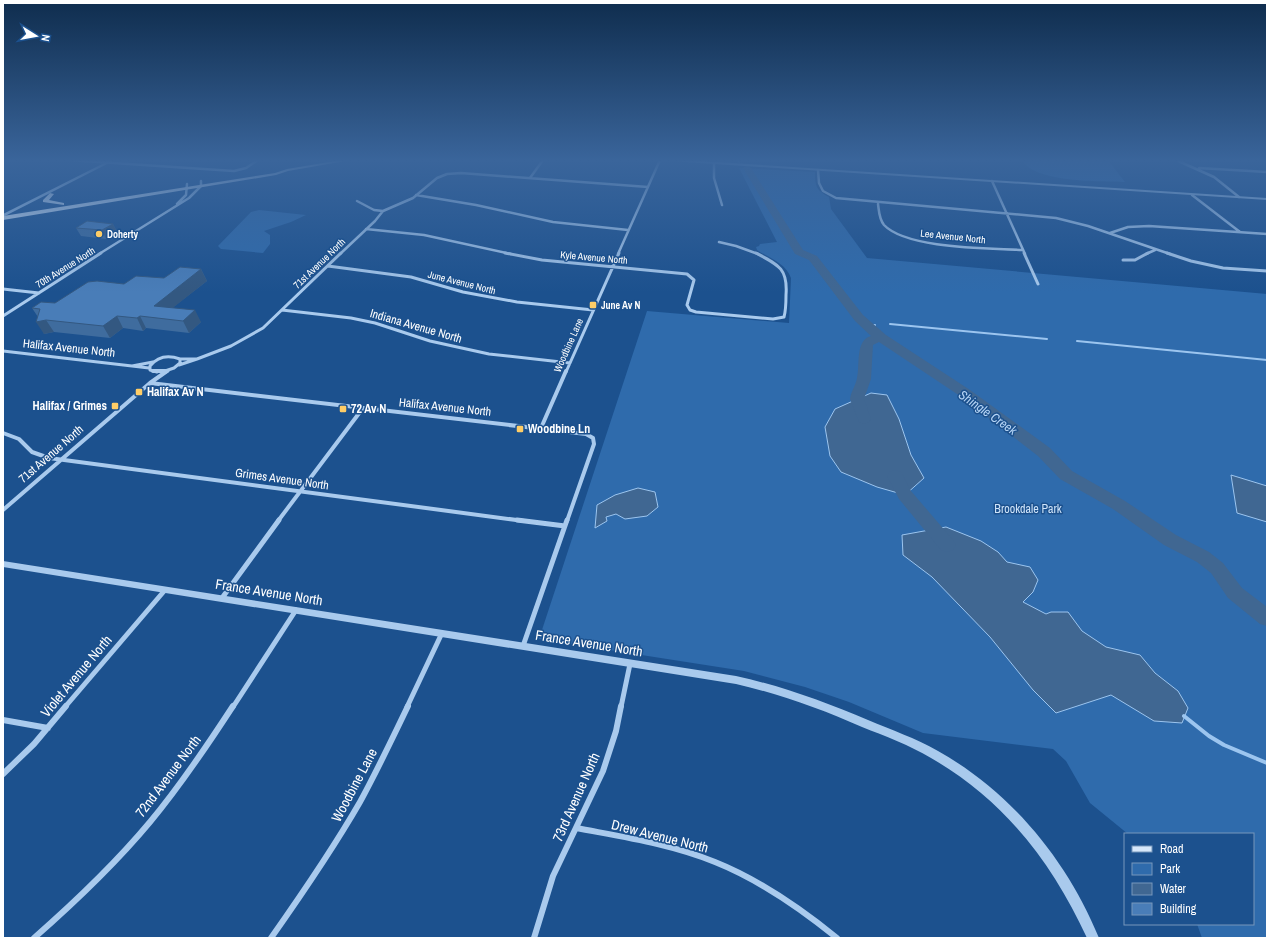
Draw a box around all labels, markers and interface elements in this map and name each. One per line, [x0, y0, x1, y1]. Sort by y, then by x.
north arrow [16, 16, 56, 56]
text: N [38, 33, 53, 42]
street label: Lee Avenue North [920, 227, 986, 246]
place label: Doherty [107, 228, 138, 241]
marker: Doherty [94, 229, 104, 239]
street label: 71st Avenue North [291, 235, 348, 291]
street label: 70th Avenue North [33, 244, 97, 291]
street label: Kyle Avenue North [560, 248, 628, 267]
street label: June Avenue North [427, 268, 497, 297]
place label: June Av N [601, 299, 641, 312]
marker: June Av N [588, 300, 598, 310]
street label: Indiana Avenue North [368, 305, 464, 347]
street label: Woodbine Lane [551, 316, 586, 374]
street label: Halifax Avenue North [22, 335, 116, 361]
place label: Halifax Av N [147, 384, 204, 400]
water label: Shingle Creek [955, 386, 1021, 439]
marker: Halifax Av N [134, 387, 144, 397]
street label: Halifax Avenue North [398, 394, 492, 420]
place label: Halifax / Grimes [33, 398, 108, 414]
marker: Halifax / Grimes [110, 401, 120, 411]
place label: 72 Av N [351, 401, 386, 417]
marker: 72 Av N [338, 404, 348, 414]
street label: 71st Avenue North [15, 421, 87, 487]
place label: Woodbine Ln [528, 421, 590, 437]
marker: Woodbine Ln [515, 424, 525, 434]
street label: Grimes Avenue North [234, 465, 330, 493]
park label: Brookdale Park [994, 501, 1062, 517]
street label: France Avenue North [214, 575, 324, 609]
street label: France Avenue North [534, 626, 644, 660]
street label: Violet Avenue North [36, 631, 116, 721]
street label: 72nd Avenue North [131, 731, 205, 821]
street label: Woodbine Lane [327, 745, 381, 825]
street label: 73rd Avenue North [548, 750, 604, 844]
street label: Drew Avenue North [610, 815, 710, 857]
legend [1124, 833, 1254, 925]
text: Road [1160, 841, 1184, 857]
text: Park [1160, 861, 1180, 877]
text: Water [1160, 881, 1187, 897]
text: Building [1160, 901, 1197, 917]

